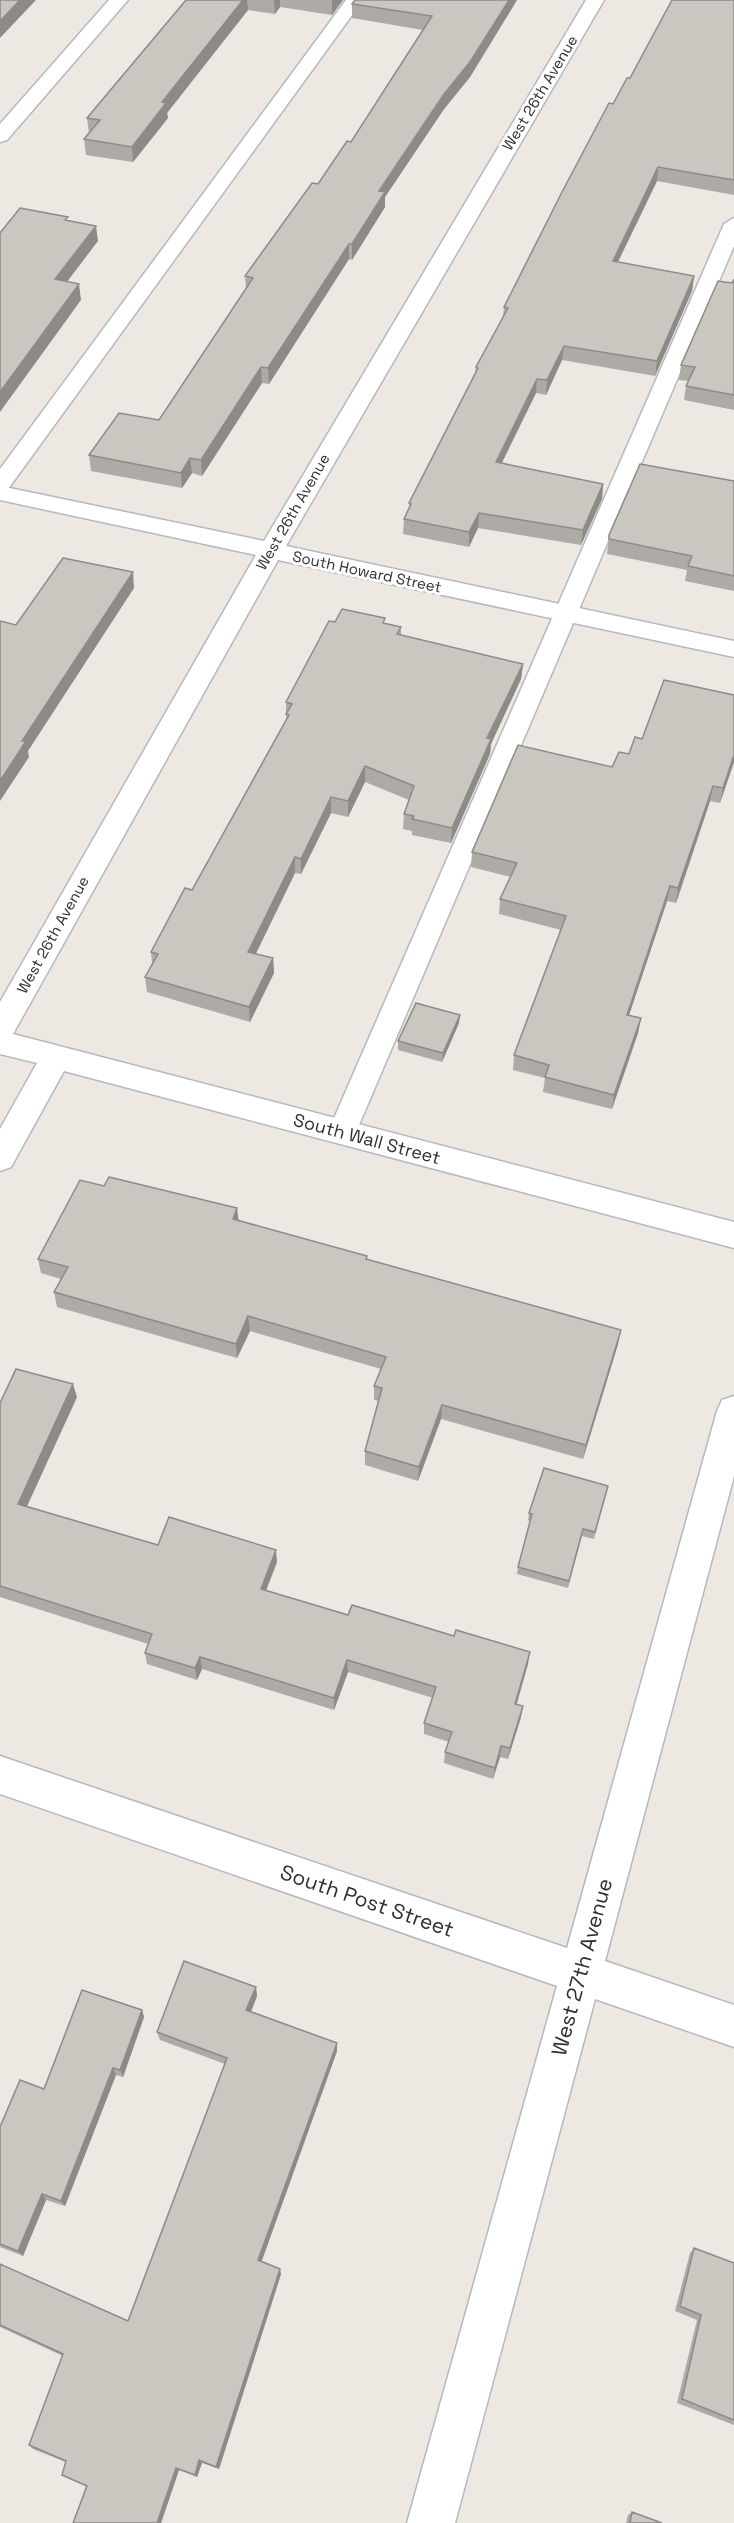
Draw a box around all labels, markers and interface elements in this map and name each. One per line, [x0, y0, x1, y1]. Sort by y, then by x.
street label: West 26th Avenue [498, 32, 582, 154]
street label: West 26th Avenue [252, 450, 334, 573]
street label: South Howard Street [291, 546, 443, 597]
street label: West 26th Avenue [12, 873, 93, 997]
street label: South Wall Street [291, 1108, 443, 1169]
street label: South Post Street [277, 1858, 458, 1943]
street label: West 27th Avenue [545, 1875, 618, 2059]

